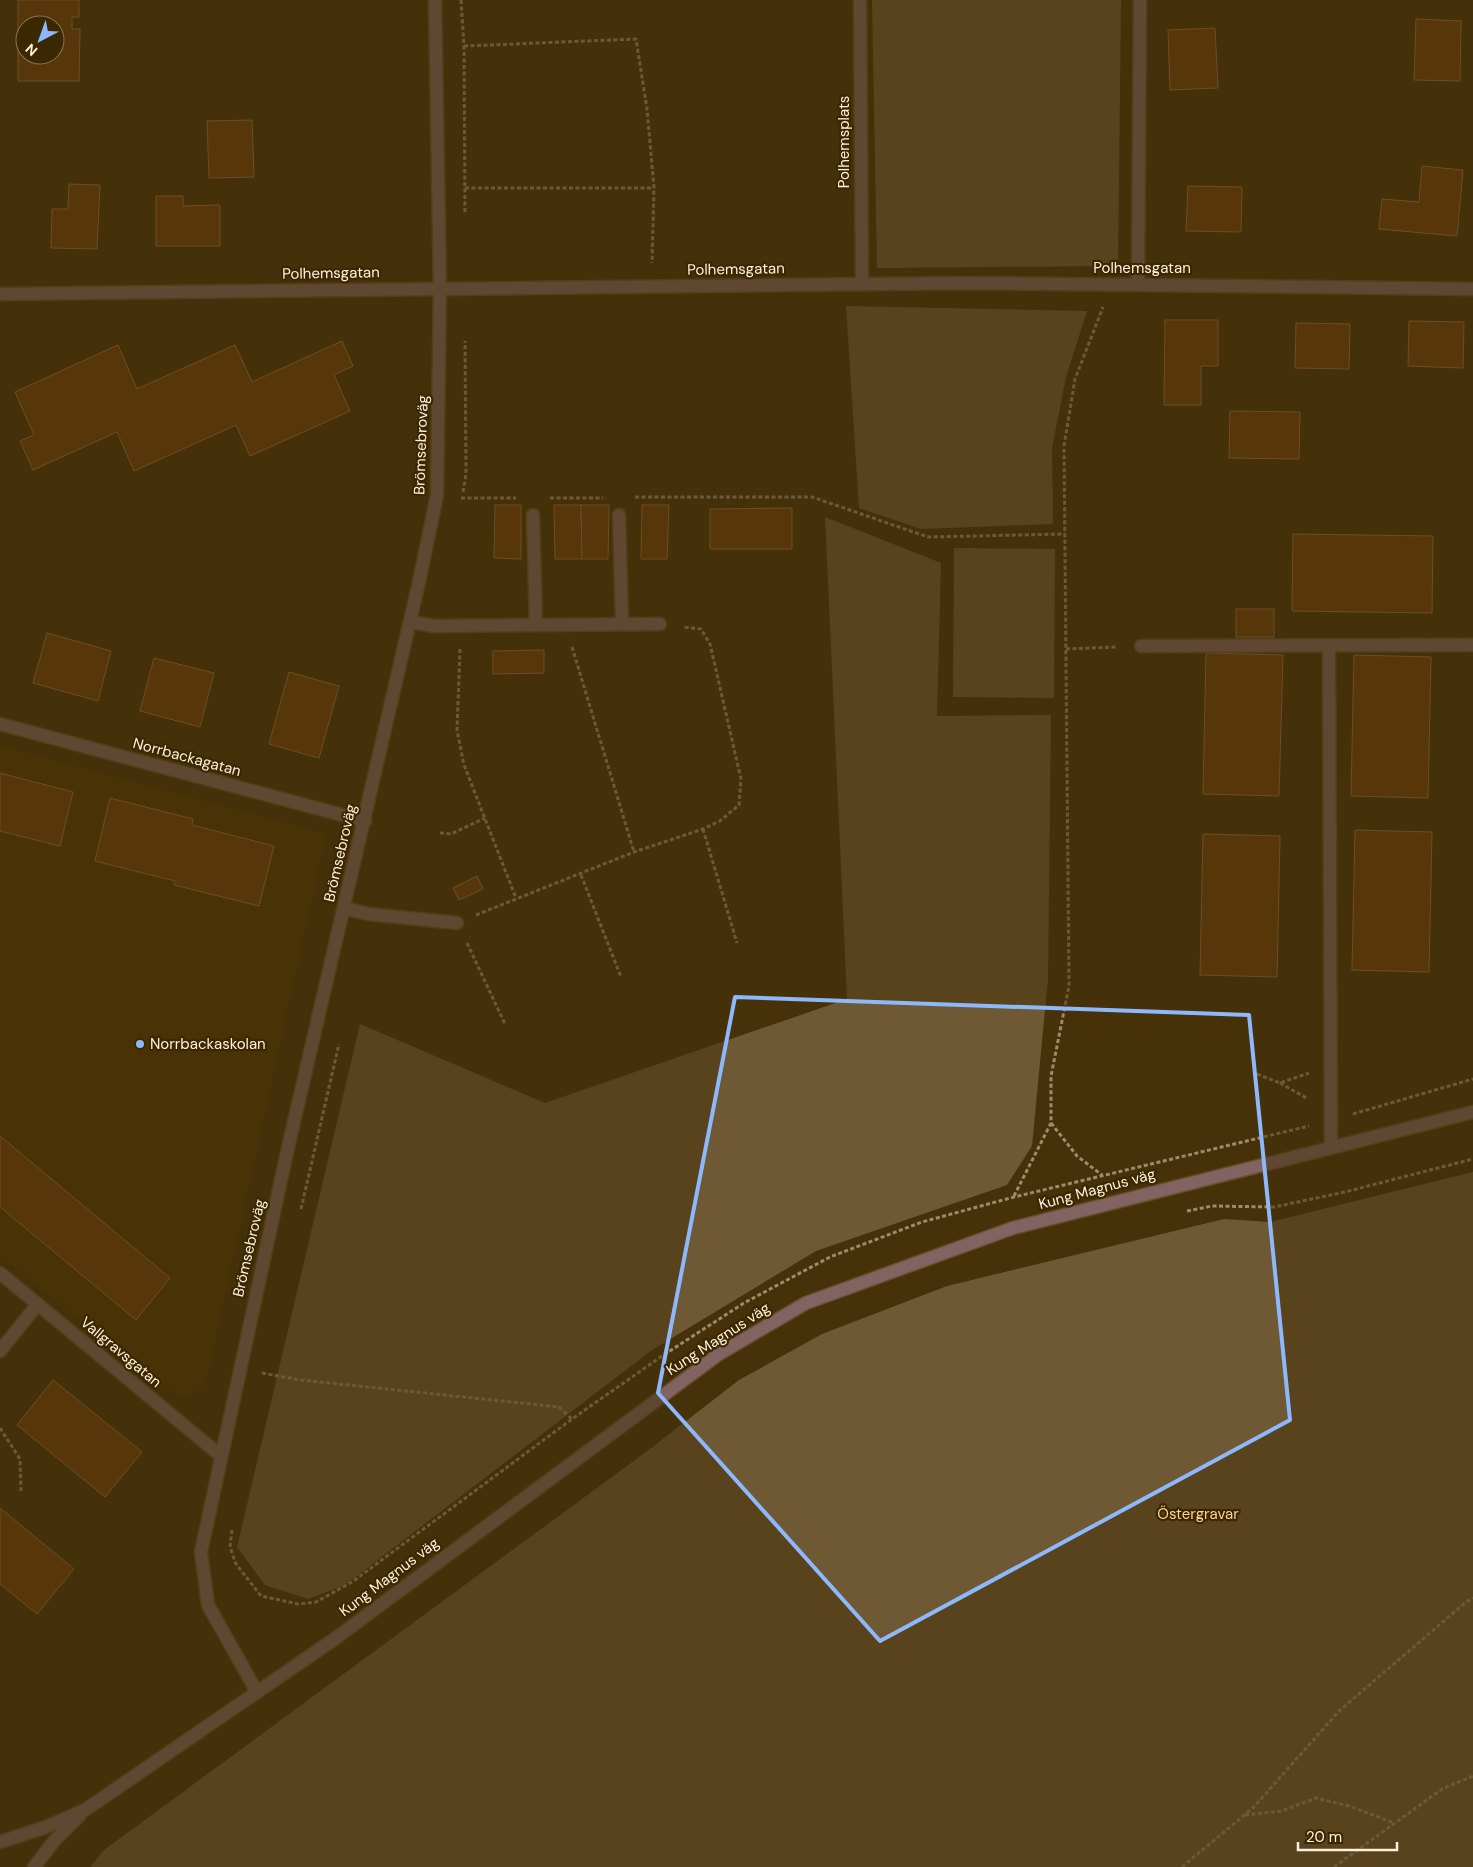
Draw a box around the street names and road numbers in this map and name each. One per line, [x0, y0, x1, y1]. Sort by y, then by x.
street label: Polhemsplats [834, 96, 854, 188]
street label: Polhemsgatan [687, 258, 785, 280]
street label: Polhemsgatan [1093, 258, 1191, 278]
street label: Polhemsgatan [282, 262, 380, 284]
street label: Brömsebroväg [409, 395, 433, 495]
street label: Norrbackagatan [131, 733, 243, 781]
street label: Brömsebroväg [319, 802, 361, 904]
street label: Kung Magnus väg [1036, 1164, 1158, 1214]
street label: Brömsebroväg [228, 1197, 270, 1299]
street label: Kung Magnus väg [662, 1298, 774, 1380]
street label: Vallgravsgatan [76, 1312, 166, 1392]
street label: Kung Magnus väg [335, 1533, 443, 1621]

